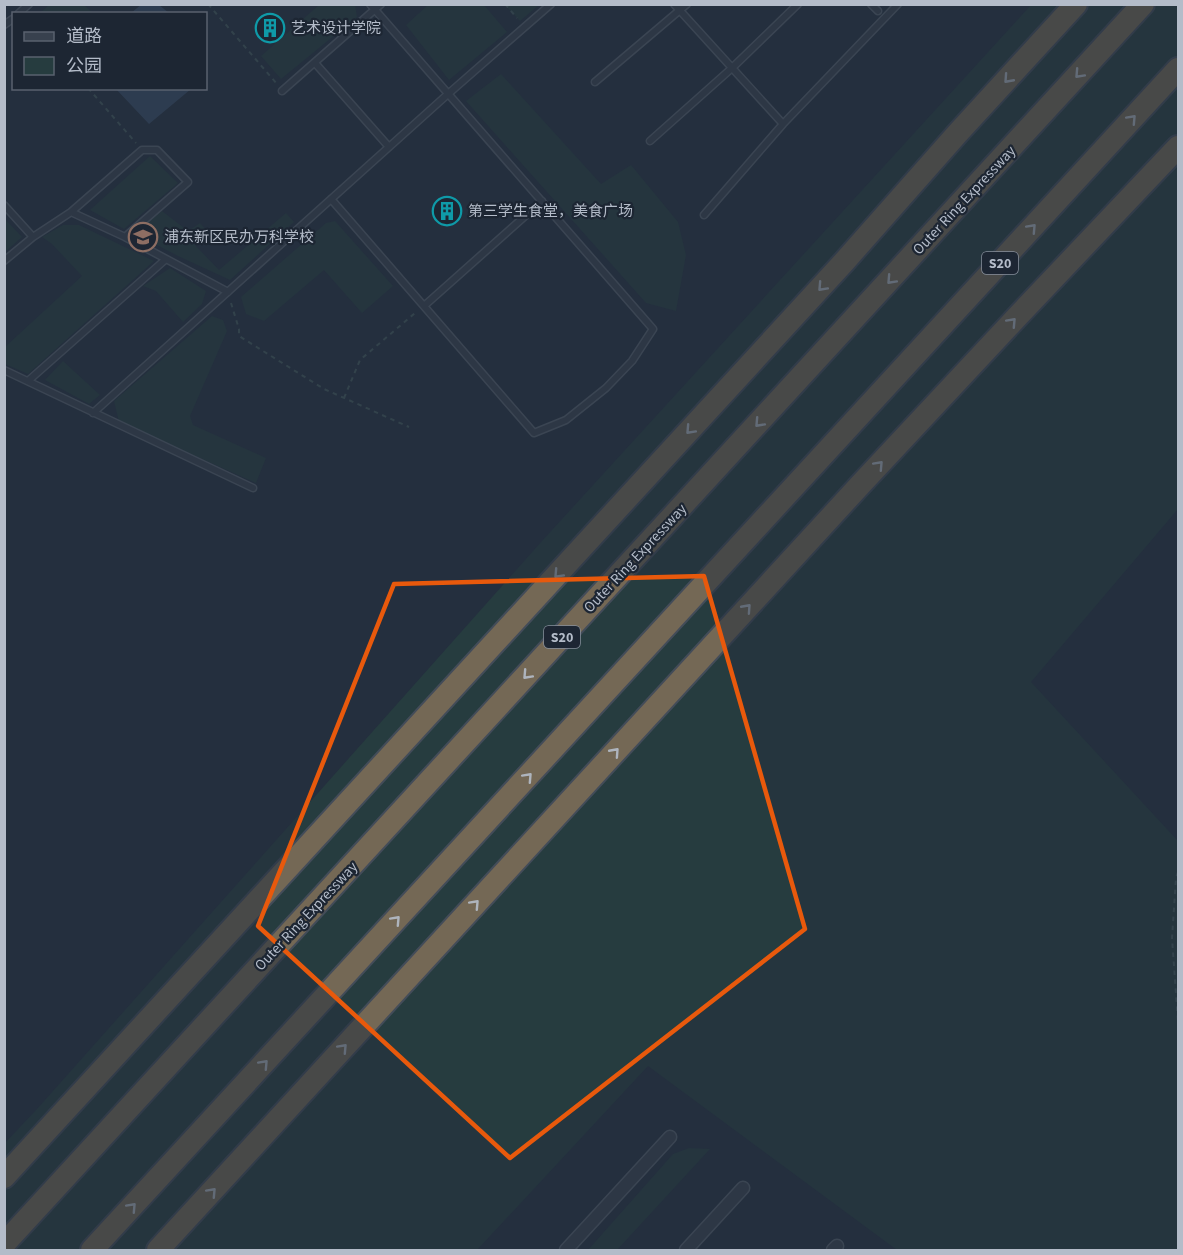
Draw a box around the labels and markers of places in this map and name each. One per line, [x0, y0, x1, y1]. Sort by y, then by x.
building icon: 艺术设计学院 [254, 12, 286, 44]
place label: 艺术设计学院 [291, 18, 381, 39]
building icon: 第三学生食堂，美食广场 [431, 195, 463, 227]
place label: 第三学生食堂，美食广场 [468, 201, 633, 222]
school or university icon: 浦东新区民办万科学校 [127, 221, 159, 253]
place label: 浦东新区民办万科学校 [164, 227, 314, 248]

